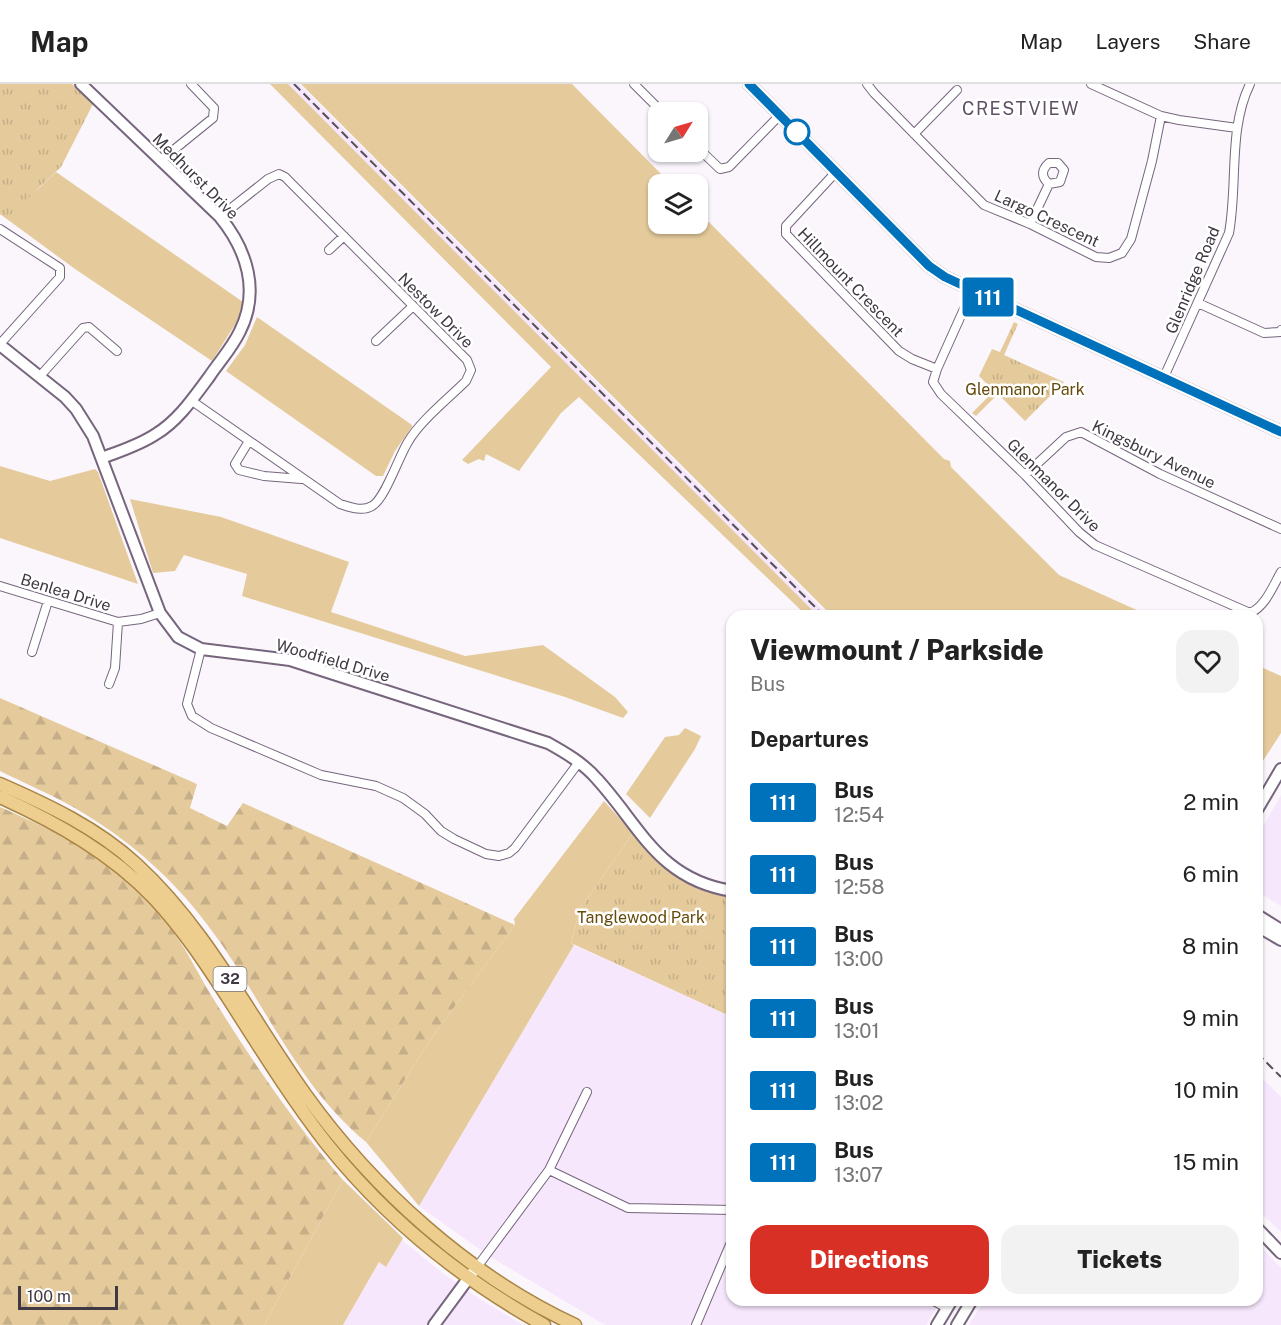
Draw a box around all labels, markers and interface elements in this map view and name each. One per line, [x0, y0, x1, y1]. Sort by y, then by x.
text: Map [30, 25, 89, 58]
text: Map [1020, 29, 1063, 54]
text: Layers [1096, 29, 1160, 54]
text: Share [1193, 29, 1251, 54]
district label: CRESTVIEW [962, 98, 1080, 119]
north arrow [648, 102, 708, 162]
map controls [648, 102, 708, 234]
unlabelled marker [784, 119, 810, 145]
street label: Medhurst Drive [149, 129, 243, 223]
button: layers [648, 174, 708, 234]
street label: Largo Crescent [991, 186, 1102, 251]
street label: Hillmount Crescent [794, 224, 908, 341]
street label: Glenridge Road [1161, 224, 1224, 337]
street label: Nestow Drive [394, 269, 477, 352]
line badge: 111 [954, 278, 1022, 316]
text: 111 [975, 285, 1001, 310]
park label: Glenmanor Park [965, 380, 1085, 399]
street label: Kingsbury Avenue [1089, 416, 1218, 493]
street label: Glenmanor Drive [1003, 435, 1104, 536]
street label: Benlea Drive [18, 570, 113, 615]
button: heart [1176, 630, 1239, 693]
text: Viewmount / Parkside [750, 633, 1044, 666]
street label: Woodfield Drive [274, 635, 392, 686]
text: Bus [750, 672, 785, 696]
text: Departures [750, 726, 869, 752]
text: Bus [834, 777, 874, 803]
text: 2 min [1183, 789, 1239, 815]
text: 111 [770, 790, 796, 815]
text: 12:54 [834, 803, 884, 827]
text: Bus [834, 849, 874, 875]
text: 6 min [1183, 861, 1239, 887]
text: 111 [770, 862, 796, 887]
text: 12:58 [834, 875, 884, 899]
park label: Tanglewood Park [577, 908, 705, 927]
text: Bus [834, 921, 874, 947]
text: 8 min [1182, 933, 1239, 959]
text: 111 [770, 934, 796, 959]
text: 13:00 [834, 947, 884, 971]
road number: 32 [214, 967, 246, 991]
text: Bus [834, 993, 874, 1019]
text: 9 min [1183, 1005, 1239, 1031]
text: 111 [770, 1006, 796, 1031]
text: 13:01 [834, 1019, 880, 1043]
text: Bus [834, 1065, 874, 1091]
text: 10 min [1174, 1077, 1239, 1103]
text: 111 [770, 1078, 796, 1103]
text: 13:02 [834, 1091, 883, 1115]
text: Bus [834, 1137, 874, 1163]
text: 15 min [1173, 1149, 1239, 1175]
text: 111 [770, 1150, 796, 1175]
text: 13:07 [834, 1163, 883, 1187]
button: Directions [750, 1225, 989, 1294]
button: Tickets [1001, 1225, 1239, 1294]
scale bar [18, 1283, 118, 1310]
text: 100 m [27, 1287, 71, 1306]

